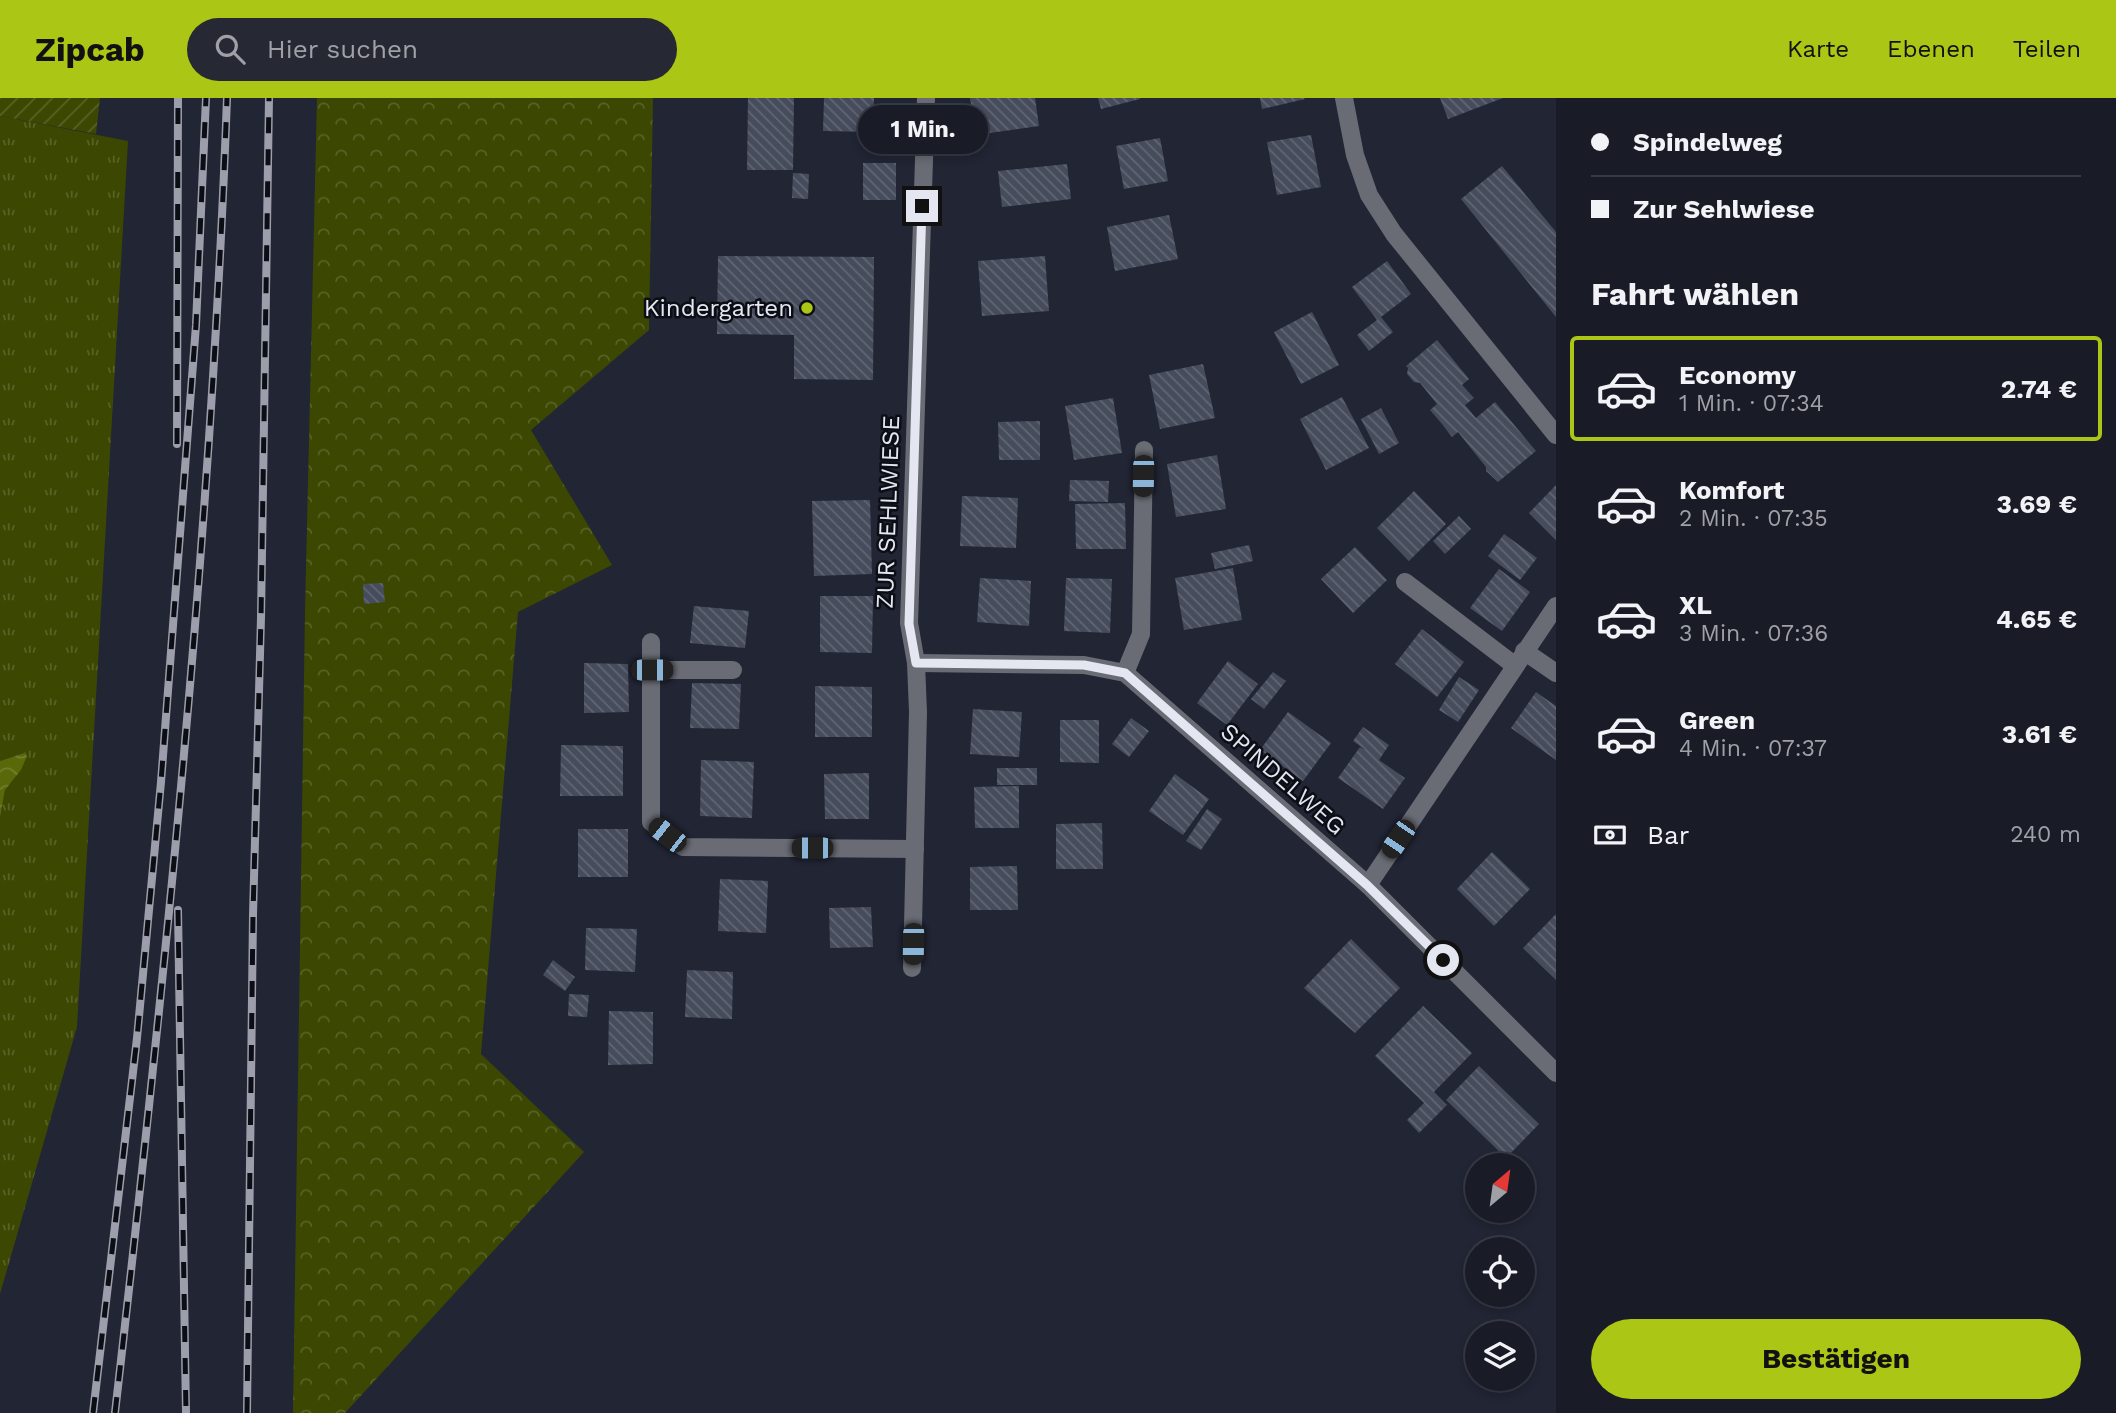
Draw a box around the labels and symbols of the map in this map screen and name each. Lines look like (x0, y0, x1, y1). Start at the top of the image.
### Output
callout: 1 Min. (857, 105, 987, 154)
route end (906, 190, 938, 222)
place label: Kindergarten (644, 294, 793, 322)
marker: Kindergarten (799, 300, 815, 316)
street label: ZUR SEHLWIESE (871, 415, 905, 609)
car (1133, 455, 1154, 497)
car (632, 660, 674, 681)
street label: SPINDELWEG (1215, 717, 1351, 841)
car (644, 814, 691, 856)
car (1378, 816, 1419, 862)
car (792, 838, 834, 859)
car (903, 923, 924, 965)
route start (1427, 944, 1459, 976)
north arrow (1465, 1153, 1535, 1223)

